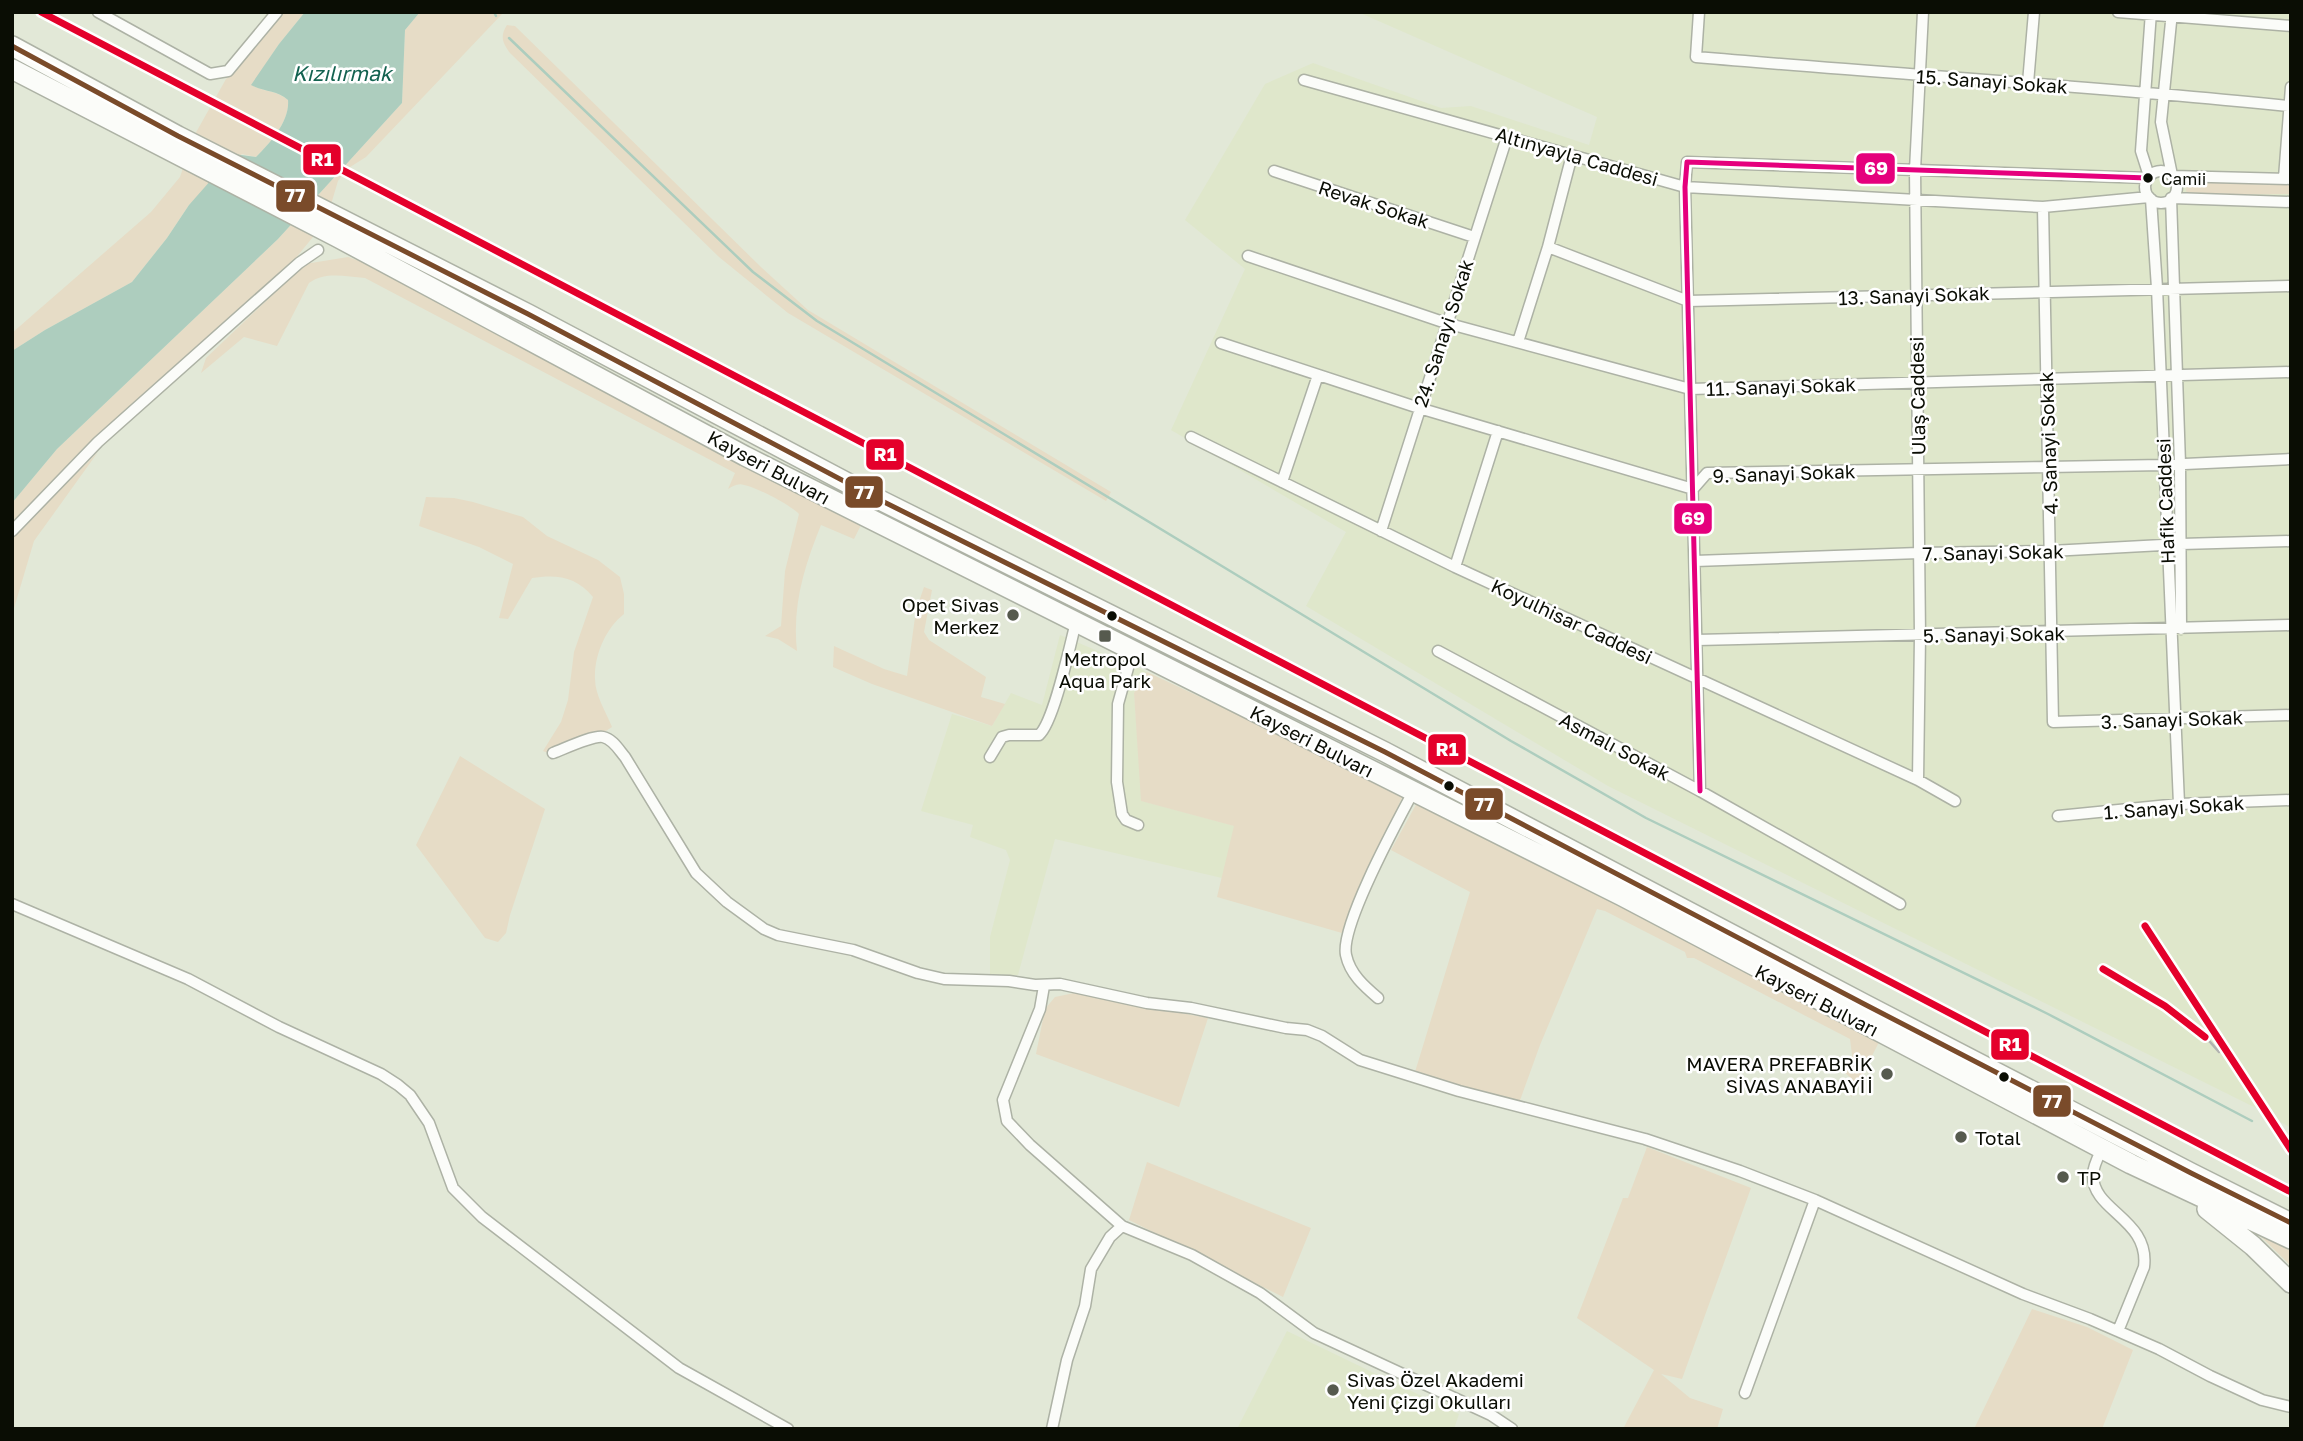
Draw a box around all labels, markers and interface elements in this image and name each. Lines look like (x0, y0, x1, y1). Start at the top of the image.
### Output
water label: Kızılırmak (292, 60, 394, 86)
street label: 15. Sanayi Sokak (1916, 64, 2069, 98)
street label: Altınyayla Caddesi (1493, 122, 1661, 190)
line badge: R1 (302, 143, 342, 176)
text: R1 (311, 147, 334, 170)
line badge: 69 (1855, 152, 1896, 185)
text: 69 (1864, 156, 1888, 179)
place label: Camii (2161, 168, 2206, 189)
marker: Camii (2141, 171, 2155, 185)
street label: Revak Sokak (1316, 175, 1433, 233)
line badge: 77 (275, 179, 316, 213)
text: 77 (285, 183, 305, 206)
street label: 24. Sanayi Sokak (1408, 256, 1478, 410)
street label: 13. Sanayi Sokak (1838, 281, 1991, 309)
street label: Ulaş Caddesi (1904, 336, 1930, 456)
street label: 4. Sanayi Sokak (2034, 371, 2062, 515)
street label: 11. Sanayi Sokak (1706, 372, 1857, 400)
street label: Kayseri Bulvarı (704, 425, 834, 509)
line badge: R1 (865, 438, 905, 471)
street label: Hafik Caddesi (2151, 438, 2179, 564)
text: R1 (874, 442, 897, 465)
street label: 9. Sanayi Sokak (1712, 459, 1856, 487)
line badge: 77 (844, 475, 884, 509)
text: 77 (854, 480, 874, 503)
line badge: 69 (1673, 502, 1713, 535)
text: 69 (1681, 506, 1705, 529)
street label: 7. Sanayi Sokak (1922, 539, 2064, 565)
street label: Koyulhisar Caddesi (1488, 574, 1656, 668)
place label: Opet Sivas Merkez (902, 593, 999, 638)
marker: Opet Sivas Merkez (1005, 607, 1021, 623)
unlabelled marker (1105, 609, 1119, 623)
street label: 5. Sanayi Sokak (1923, 621, 2066, 647)
marker: Metropol Aqua Park (1097, 628, 1113, 644)
place label: Metropol Aqua Park (1059, 647, 1151, 692)
street label: Kayseri Bulvarı (1246, 700, 1378, 782)
street label: 3. Sanayi Sokak (2100, 705, 2244, 733)
street label: Asmalı Sokak (1556, 707, 1674, 785)
line badge: R1 (1427, 733, 1467, 766)
text: R1 (1436, 737, 1459, 760)
unlabelled marker (1442, 779, 1456, 793)
line badge: 77 (1464, 787, 1504, 821)
street label: 1. Sanayi Sokak (2103, 791, 2245, 823)
text: 77 (1474, 792, 1494, 815)
street label: Kayseri Bulvarı (1751, 959, 1883, 1041)
line badge: R1 (1990, 1028, 2030, 1061)
text: R1 (1999, 1032, 2022, 1055)
place label: MAVERA PREFABRİK SİVAS ANABAYİİ (1686, 1052, 1873, 1097)
marker: MAVERA PREFABRİK SİVAS ANABAYİİ (1879, 1066, 1895, 1082)
unlabelled marker (1997, 1070, 2011, 1084)
line badge: 77 (2032, 1084, 2072, 1118)
text: 77 (2042, 1089, 2062, 1112)
place label: Total (1975, 1126, 2021, 1149)
marker: Total (1953, 1129, 1969, 1145)
place label: TP (2077, 1166, 2101, 1189)
marker: TP (2055, 1169, 2071, 1185)
place label: Sivas Özel Akademi Yeni Çizgi Okulları (1347, 1368, 1524, 1413)
marker: Sivas Özel Akademi Yeni Çizgi Okulları (1325, 1382, 1341, 1398)

